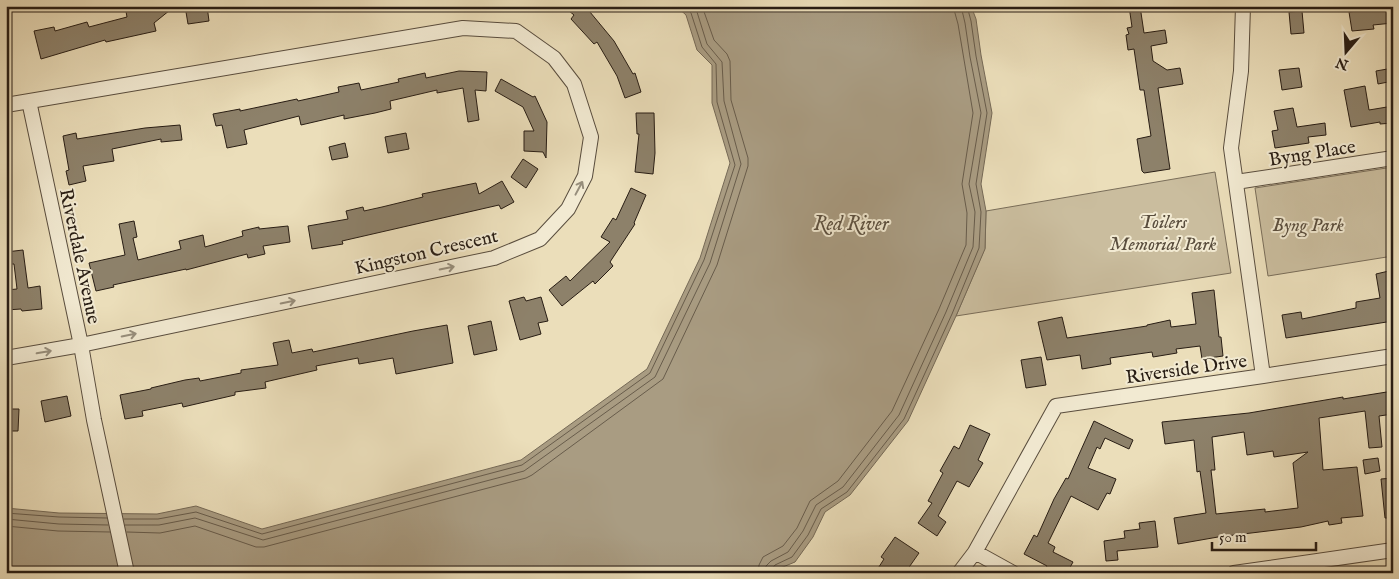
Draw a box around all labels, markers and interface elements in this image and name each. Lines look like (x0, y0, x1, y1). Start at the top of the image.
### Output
north arrow (1322, 28, 1372, 78)
text: N (1333, 53, 1352, 74)
street label: Byng Place (1267, 135, 1358, 173)
one-way arrow (574, 181, 584, 196)
street label: Riverdale Avenue (53, 187, 105, 327)
park label: Toilers Memorial Park (1110, 211, 1217, 257)
water label: Red River (814, 212, 890, 237)
park label: Byng Park (1272, 214, 1344, 238)
street label: Kingston Crescent (353, 225, 501, 281)
one-way arrow (438, 263, 454, 272)
one-way arrow (279, 296, 295, 306)
one-way arrow (120, 330, 136, 340)
one-way arrow (35, 346, 51, 356)
street label: Riverside Drive (1124, 350, 1249, 390)
scale bar (1212, 519, 1315, 551)
text: 50 m (1219, 528, 1247, 547)

